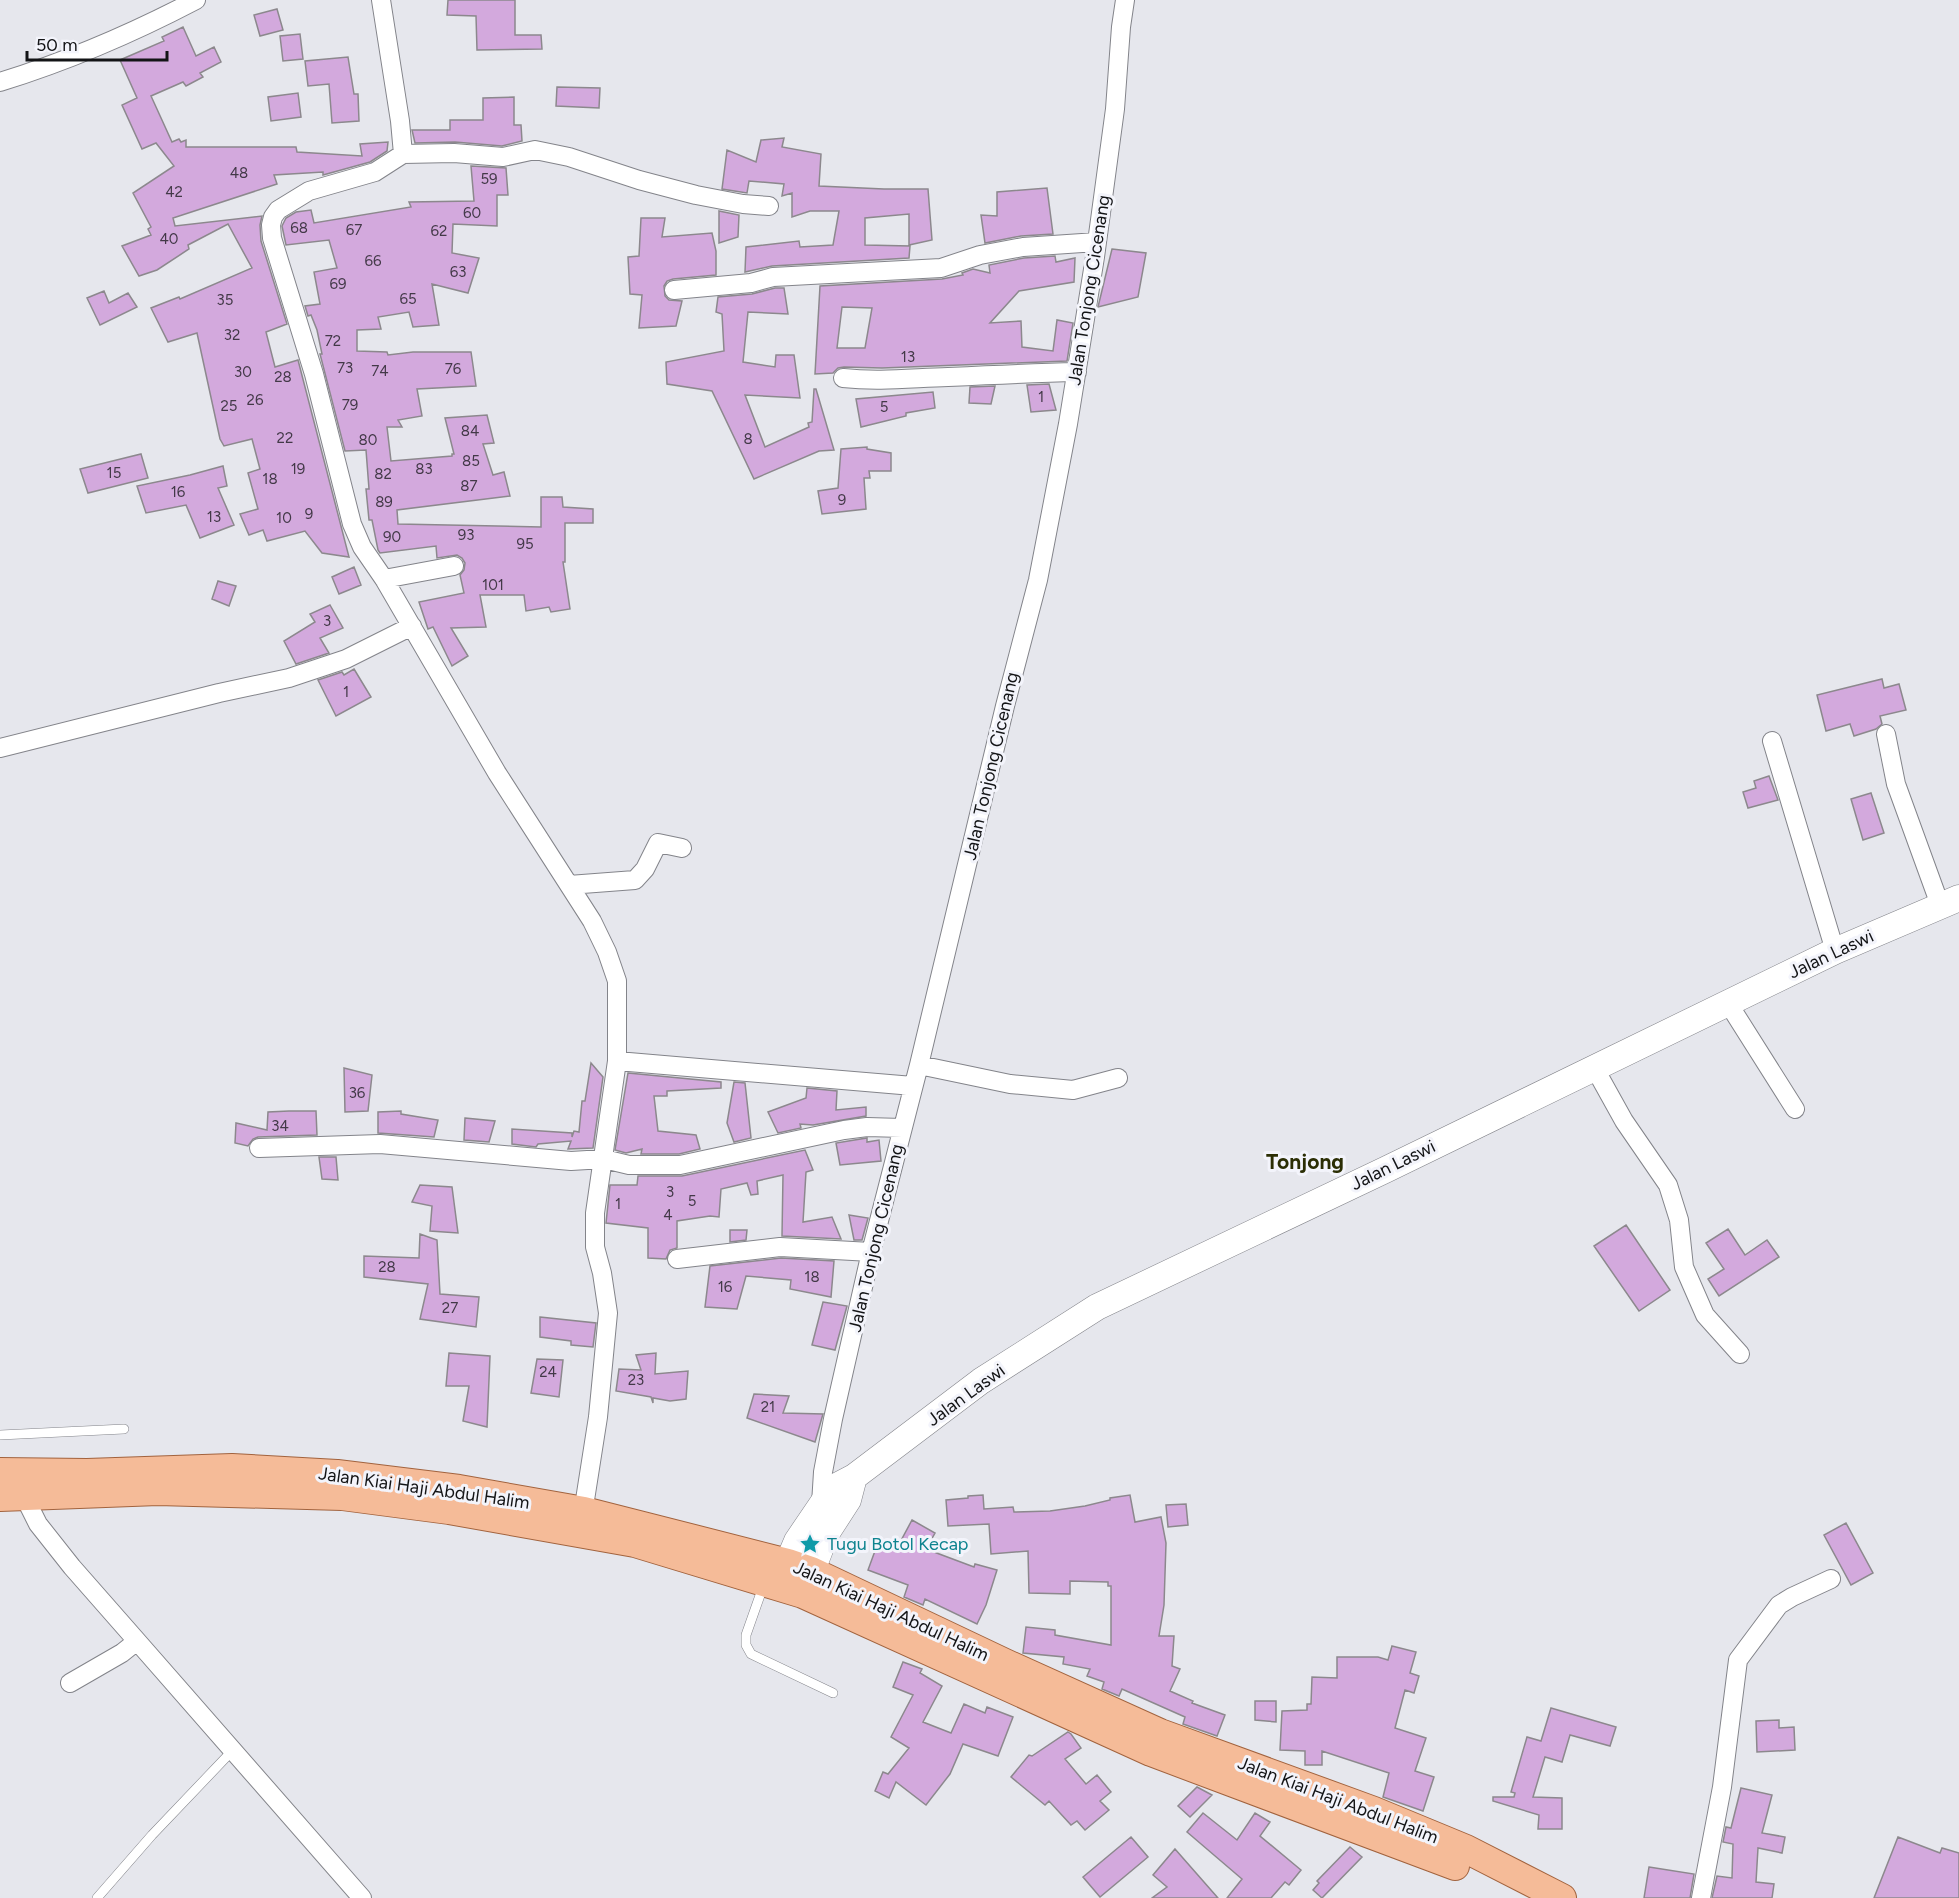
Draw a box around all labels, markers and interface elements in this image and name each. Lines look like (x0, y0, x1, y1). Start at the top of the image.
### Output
scale bar (27, 24, 166, 62)
text: 50 m (36, 34, 78, 56)
house number: 48 (230, 164, 248, 182)
house number: 59 (480, 170, 498, 188)
house number: 42 (165, 183, 183, 201)
street label: Jalan Tonjong Cicenang (1063, 193, 1115, 387)
house number: 60 (463, 204, 481, 222)
house number: 68 (290, 219, 308, 237)
house number: 67 (346, 221, 362, 239)
house number: 62 (431, 222, 447, 240)
house number: 40 (160, 230, 178, 248)
house number: 66 (365, 252, 382, 270)
house number: 63 (450, 263, 466, 281)
house number: 69 (330, 275, 346, 293)
house number: 65 (399, 290, 417, 308)
house number: 35 (217, 291, 233, 309)
house number: 32 (224, 326, 240, 344)
house number: 72 (325, 332, 341, 350)
house number: 13 (901, 348, 915, 366)
house number: 73 (337, 359, 353, 377)
house number: 76 (445, 360, 462, 378)
house number: 74 (371, 362, 389, 380)
house number: 30 (234, 363, 252, 381)
house number: 28 (274, 368, 292, 386)
house number: 1 (1038, 388, 1044, 406)
house number: 26 (247, 391, 264, 409)
house number: 79 (342, 396, 358, 414)
house number: 25 (220, 397, 238, 415)
house number: 5 (880, 398, 888, 416)
house number: 84 (461, 422, 479, 440)
house number: 22 (277, 429, 293, 447)
house number: 8 (743, 430, 753, 448)
house number: 80 (359, 431, 377, 449)
house number: 85 (462, 452, 480, 470)
house number: 19 (291, 460, 305, 478)
house number: 83 (415, 460, 433, 478)
house number: 15 (107, 464, 121, 482)
house number: 82 (374, 465, 392, 483)
house number: 18 (262, 470, 278, 488)
house number: 87 (460, 477, 478, 495)
house number: 16 (171, 483, 186, 501)
house number: 9 (838, 491, 846, 509)
house number: 89 (375, 493, 393, 511)
house number: 9 (305, 505, 313, 523)
house number: 13 (207, 508, 221, 526)
house number: 10 (276, 509, 292, 527)
house number: 93 (458, 526, 474, 544)
house number: 90 (383, 528, 401, 546)
house number: 95 (516, 535, 534, 553)
house number: 101 (482, 576, 504, 594)
house number: 3 (323, 612, 331, 630)
street label: Jalan Tonjong Cicenang (959, 670, 1023, 862)
house number: 1 (343, 683, 349, 701)
street label: Jalan Laswi (1785, 925, 1877, 983)
house number: 36 (349, 1084, 366, 1102)
house number: 34 (271, 1117, 289, 1135)
street label: Jalan Laswi (1347, 1135, 1439, 1195)
street label: Jalan Tonjong Cicenang (844, 1142, 908, 1334)
district label: Tonjong (1266, 1149, 1344, 1174)
house number: 3 (666, 1183, 674, 1201)
house number: 5 (688, 1192, 696, 1210)
house number: 1 (615, 1195, 621, 1213)
house number: 4 (663, 1206, 673, 1224)
house number: 28 (378, 1258, 396, 1276)
house number: 18 (804, 1268, 820, 1286)
house number: 16 (718, 1278, 733, 1296)
house number: 27 (442, 1299, 458, 1317)
street label: Jalan Laswi (923, 1359, 1009, 1431)
house number: 24 (539, 1363, 557, 1381)
house number: 23 (628, 1371, 644, 1389)
house number: 21 (761, 1398, 775, 1416)
street label: Jalan Kiai Haji Abdul Halim (317, 1462, 531, 1514)
place icon: Tugu Botol Kecap (798, 1532, 822, 1556)
place label: Tugu Botol Kecap (827, 1533, 968, 1555)
street label: Jalan Kiai Haji Abdul Halim (790, 1556, 992, 1666)
street label: Jalan Kiai Haji Abdul Halim (1235, 1752, 1441, 1848)

